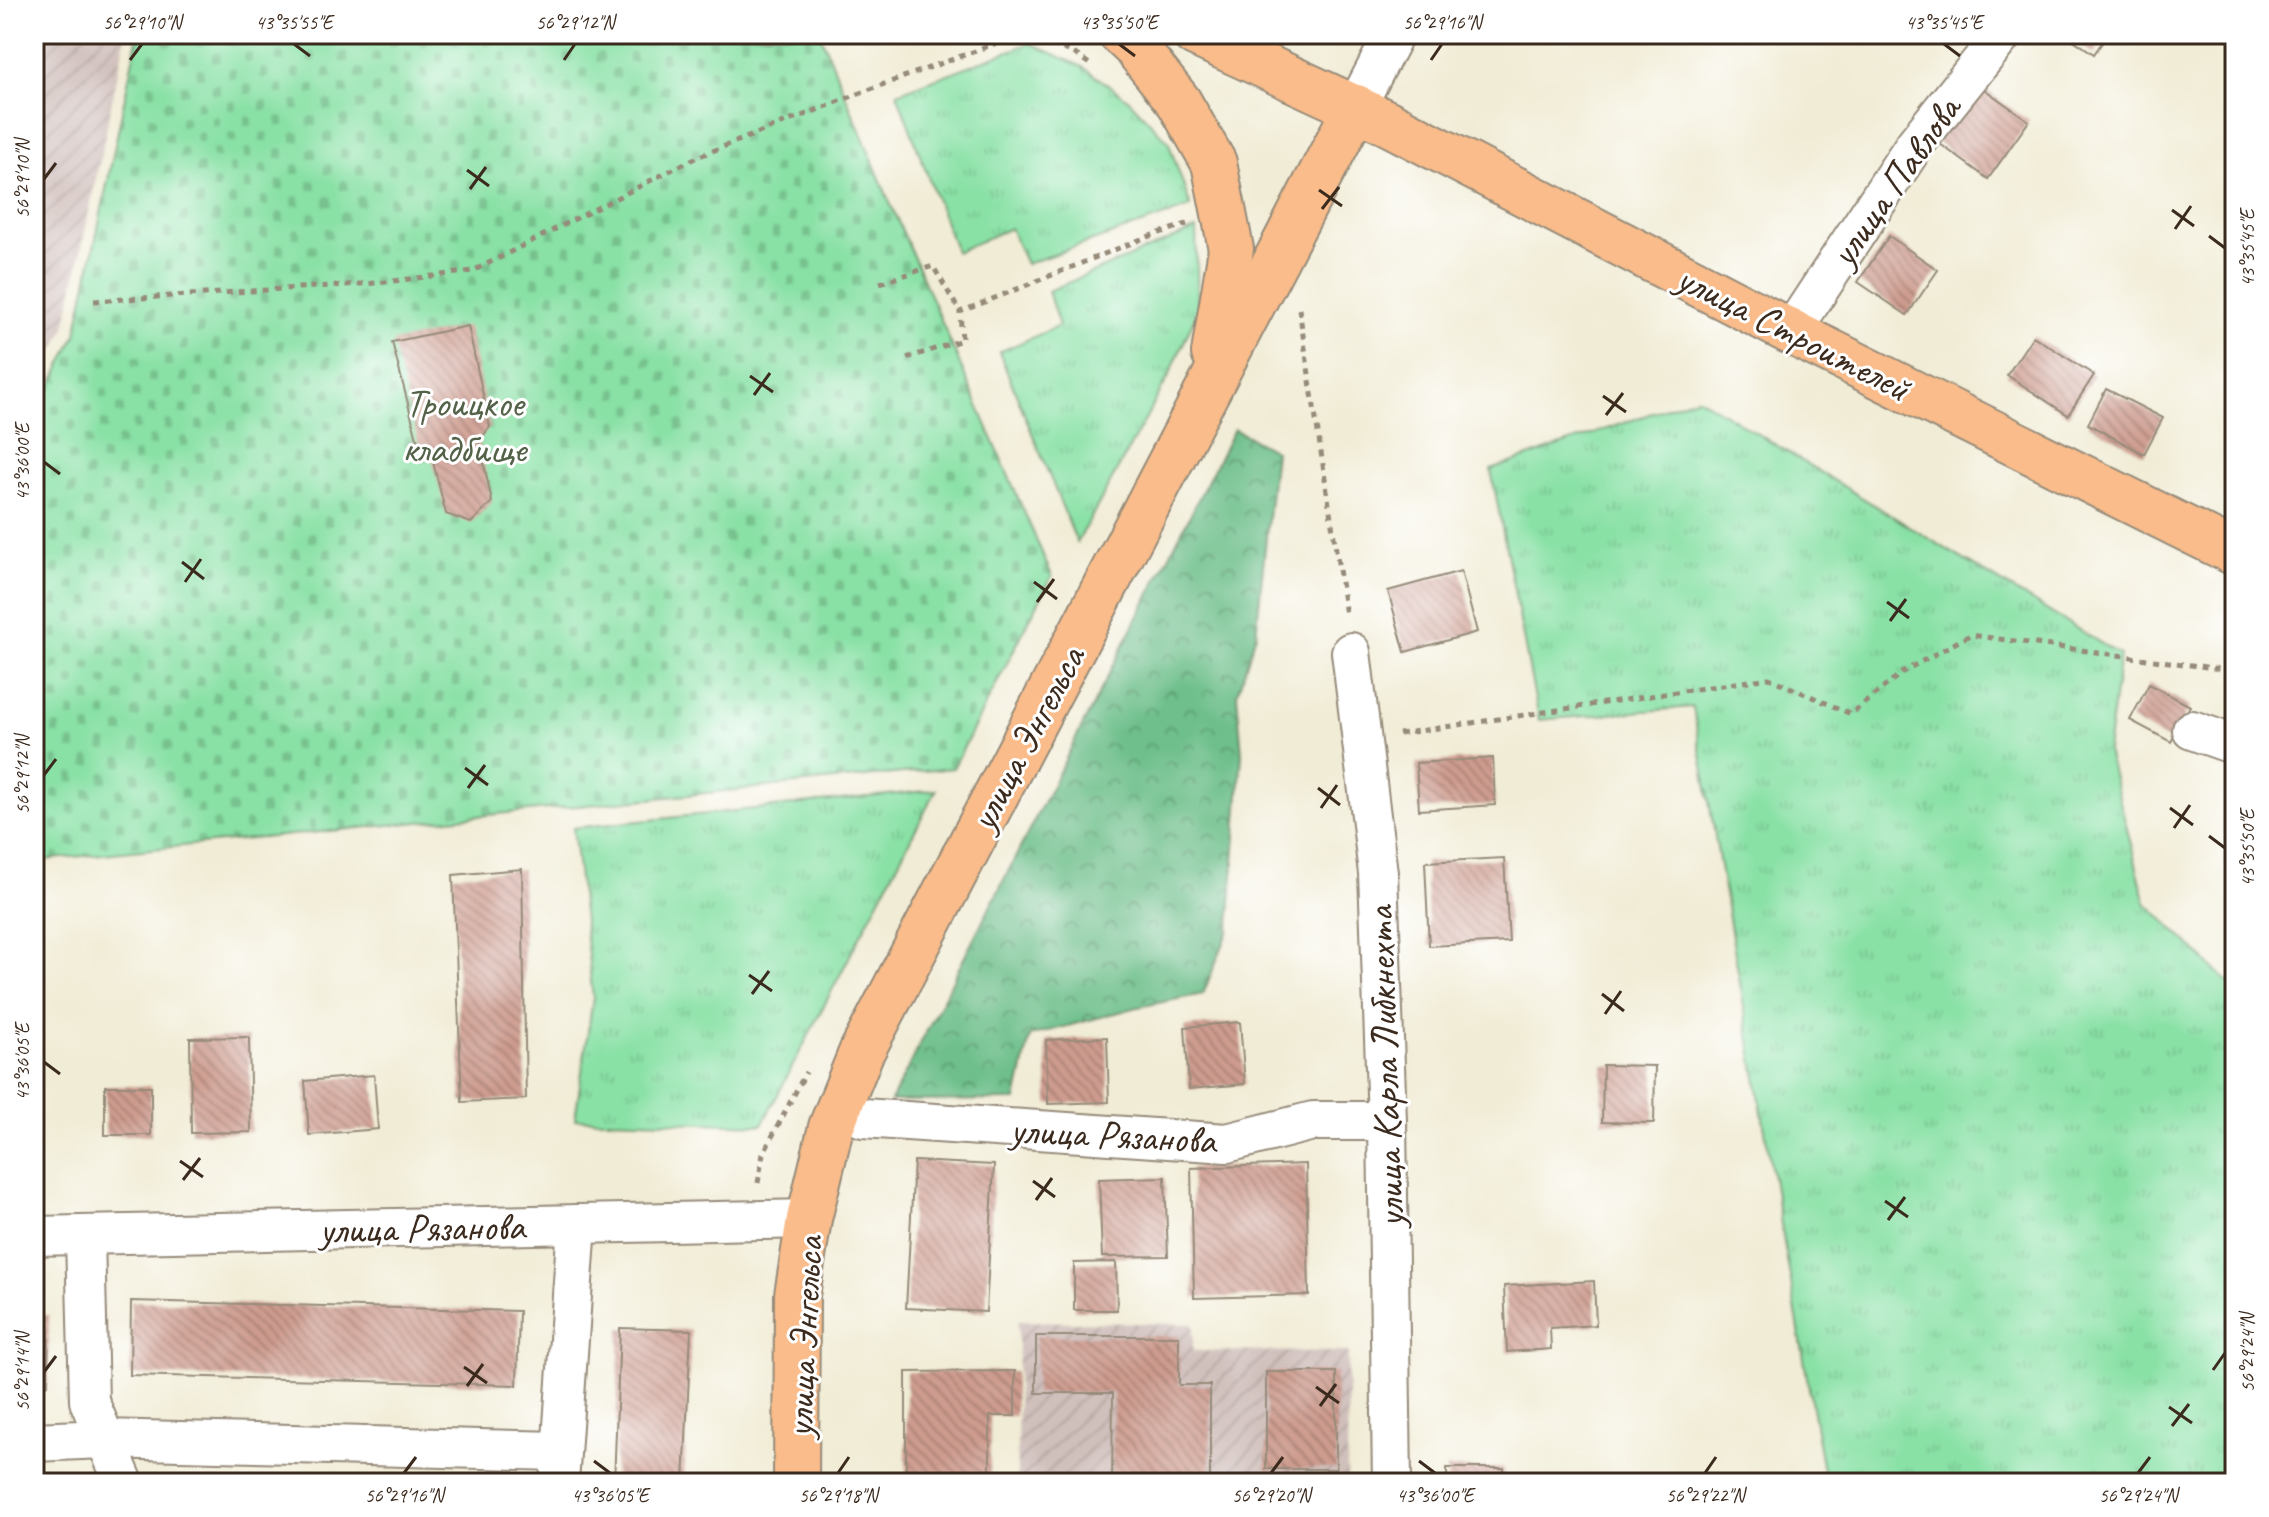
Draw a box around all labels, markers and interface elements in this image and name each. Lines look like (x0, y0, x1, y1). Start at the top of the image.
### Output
text: 56°29'10"N (103, 10, 184, 35)
text: 43°35'55"E (255, 10, 335, 35)
text: 56°29'12"N (536, 10, 617, 35)
text: 43°35'50"E (1080, 10, 1160, 35)
text: 56°29'16"N (1403, 10, 1484, 35)
text: 43°35'45"E (1905, 10, 1985, 35)
street label: улица Павлова (1817, 84, 1974, 278)
text: 56°29'10"N (10, 137, 35, 218)
text: 43°35'45"E (2235, 207, 2260, 287)
street label: улица Строителей (1667, 252, 1920, 414)
park label: Троицкое кладбище (402, 378, 529, 474)
text: 43°36'00"E (10, 421, 35, 501)
street label: улица Энгельса (957, 635, 1098, 841)
text: 56°29'12"N (10, 733, 35, 814)
text: 43°35'50"E (2235, 807, 2260, 887)
street label: улица Карла Либкнехта (1354, 903, 1416, 1230)
text: 43°36'05"E (10, 1021, 35, 1101)
street label: улица Рязанова (1007, 1105, 1219, 1165)
street label: улица Рязанова (317, 1201, 528, 1255)
street label: улица Энгельса (774, 1232, 834, 1441)
text: 56°29'24"N (2235, 1311, 2260, 1392)
text: 56°29'14"N (10, 1330, 35, 1411)
text: 56°29'16"N (365, 1483, 446, 1508)
text: 43°36'05"E (571, 1483, 651, 1508)
text: 56°29'18"N (799, 1483, 880, 1508)
text: 56°29'20"N (1232, 1483, 1313, 1508)
text: 43°36'00"E (1396, 1483, 1476, 1508)
text: 56°29'22"N (1666, 1483, 1747, 1508)
text: 56°29'24"N (2099, 1483, 2180, 1508)

